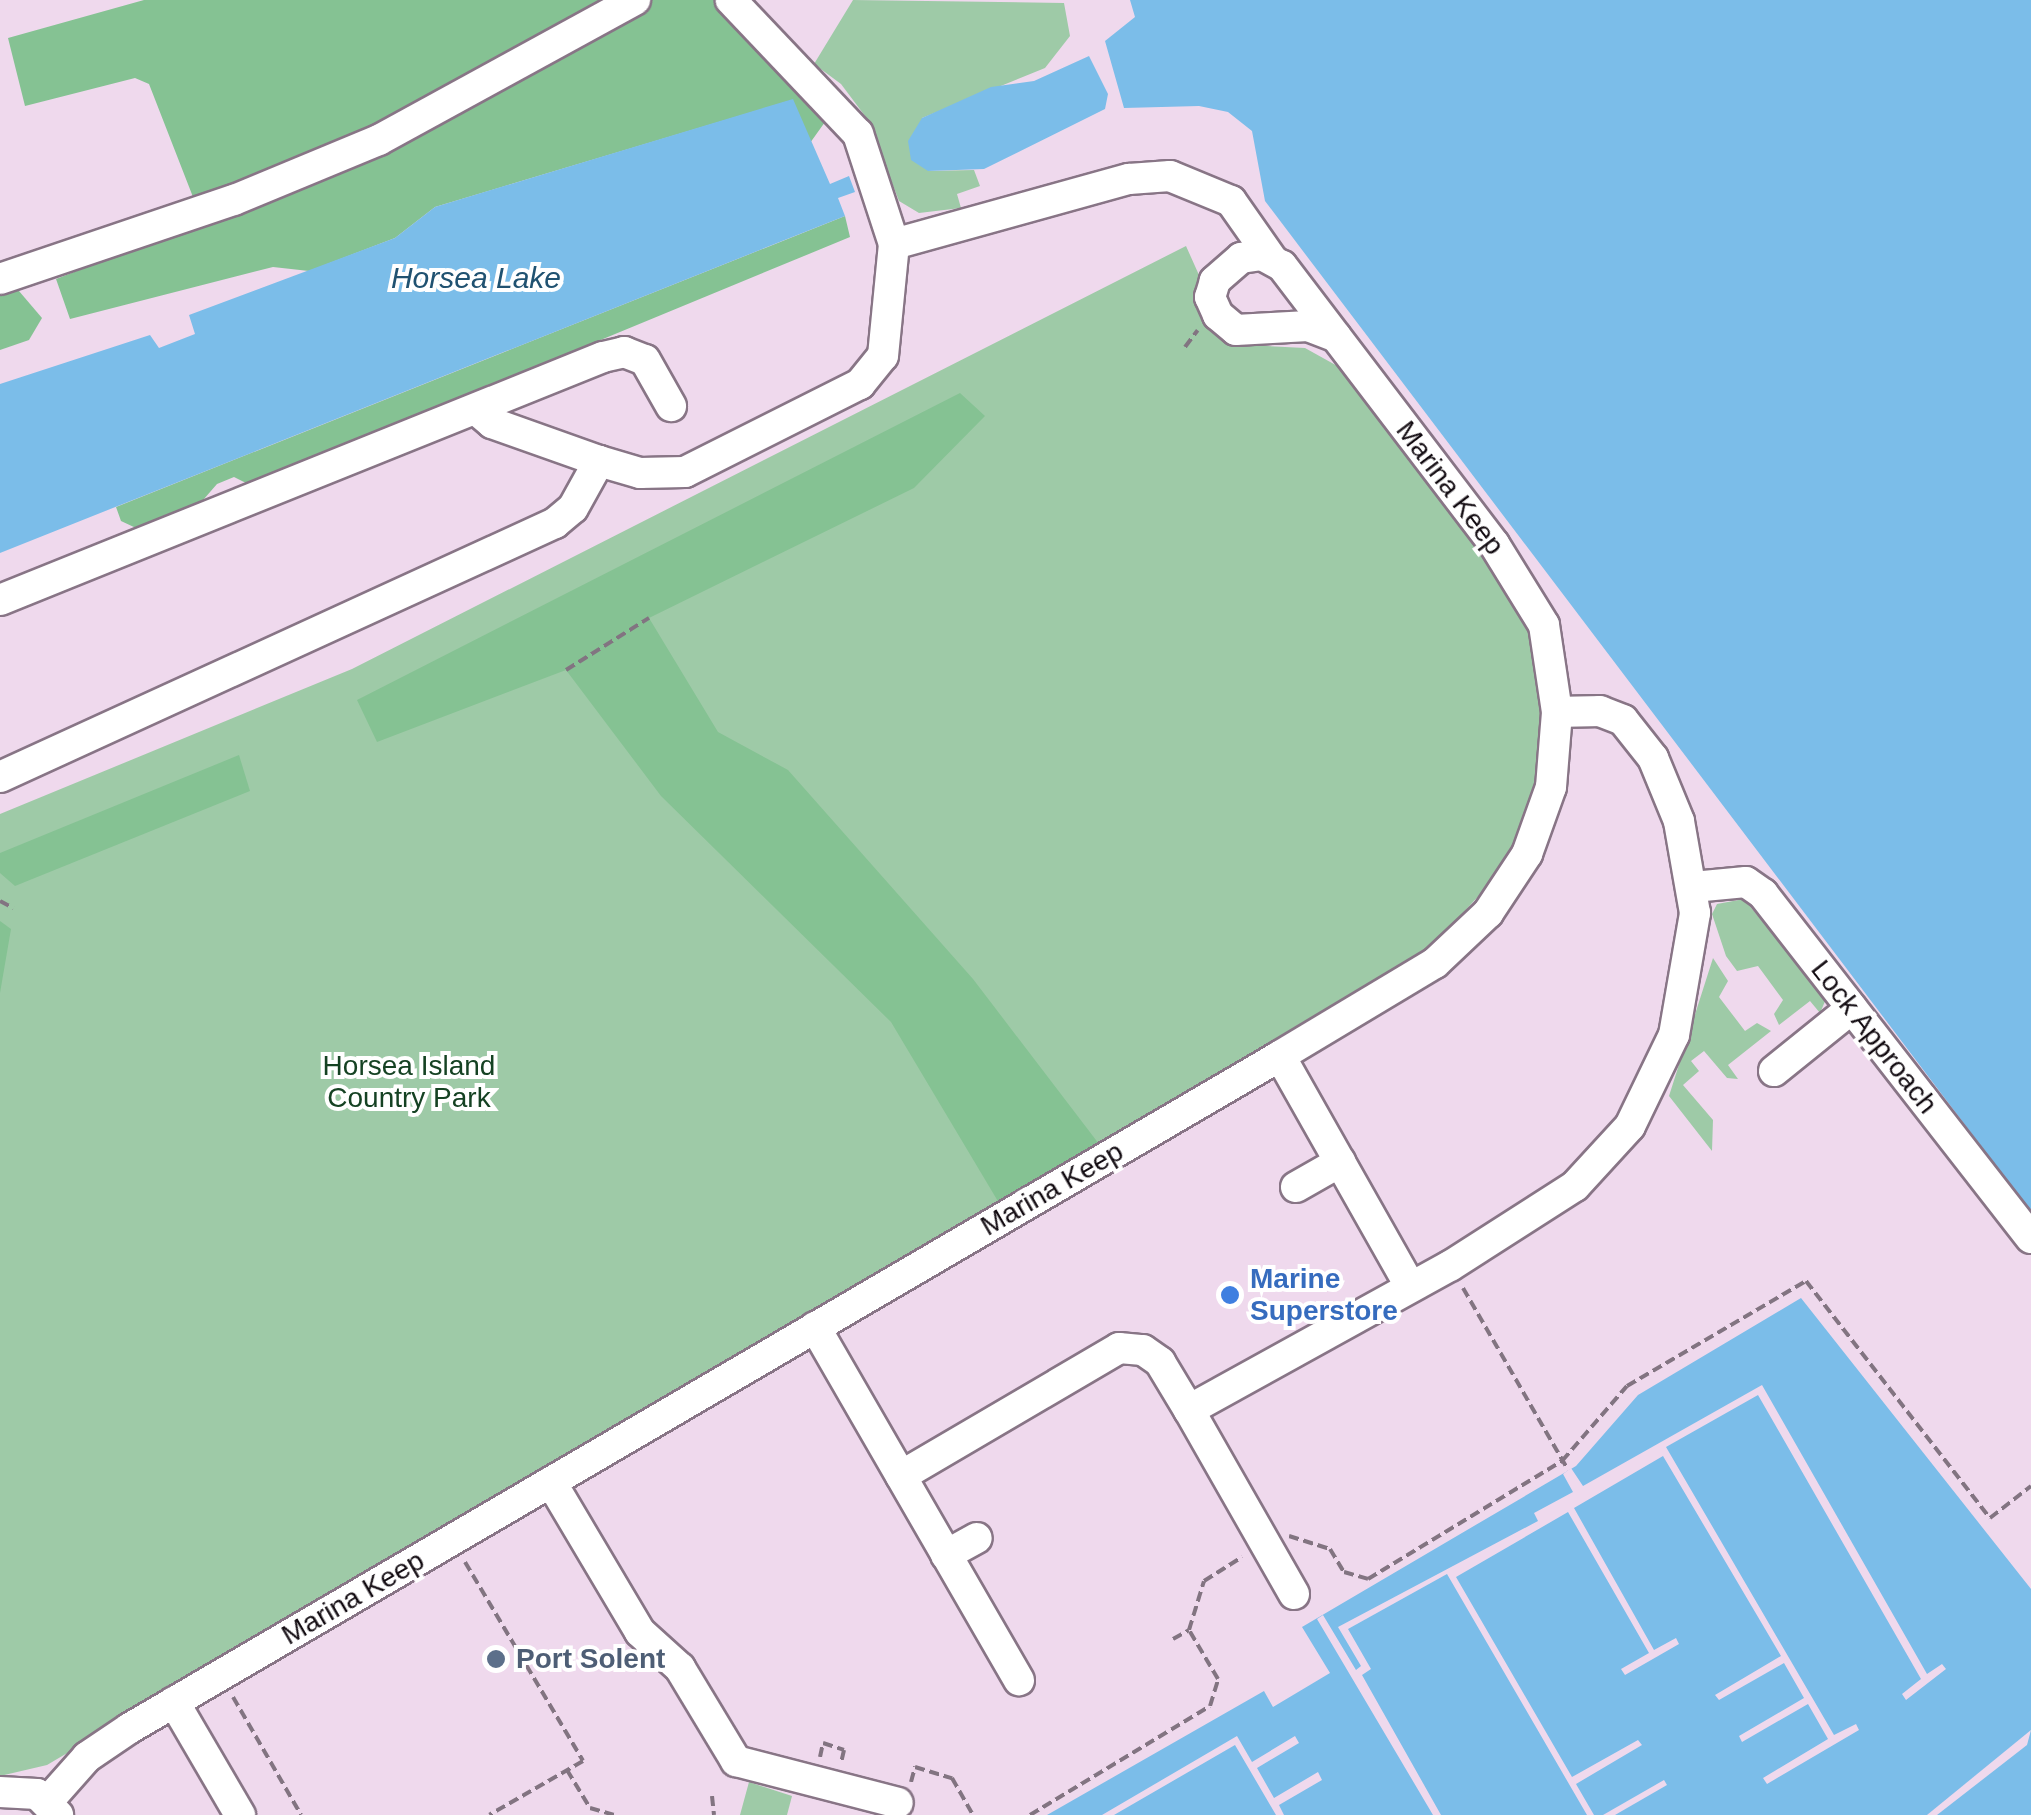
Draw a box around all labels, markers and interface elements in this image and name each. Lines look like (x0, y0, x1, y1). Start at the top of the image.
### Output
water label: Horsea Lake (391, 260, 561, 296)
street label: Marina Keep (1389, 414, 1511, 562)
street label: Lock Approach (1803, 953, 1945, 1121)
park label: Horsea Island Country Park (323, 1049, 495, 1115)
street label: Marina Keep (975, 1135, 1129, 1243)
place label: Marine Superstore (1250, 1262, 1398, 1328)
marker: Marine Superstore (1219, 1284, 1241, 1306)
street label: Marina Keep (276, 1544, 430, 1652)
place label: Port Solent (516, 1642, 665, 1676)
marker: Port Solent (485, 1648, 507, 1670)

